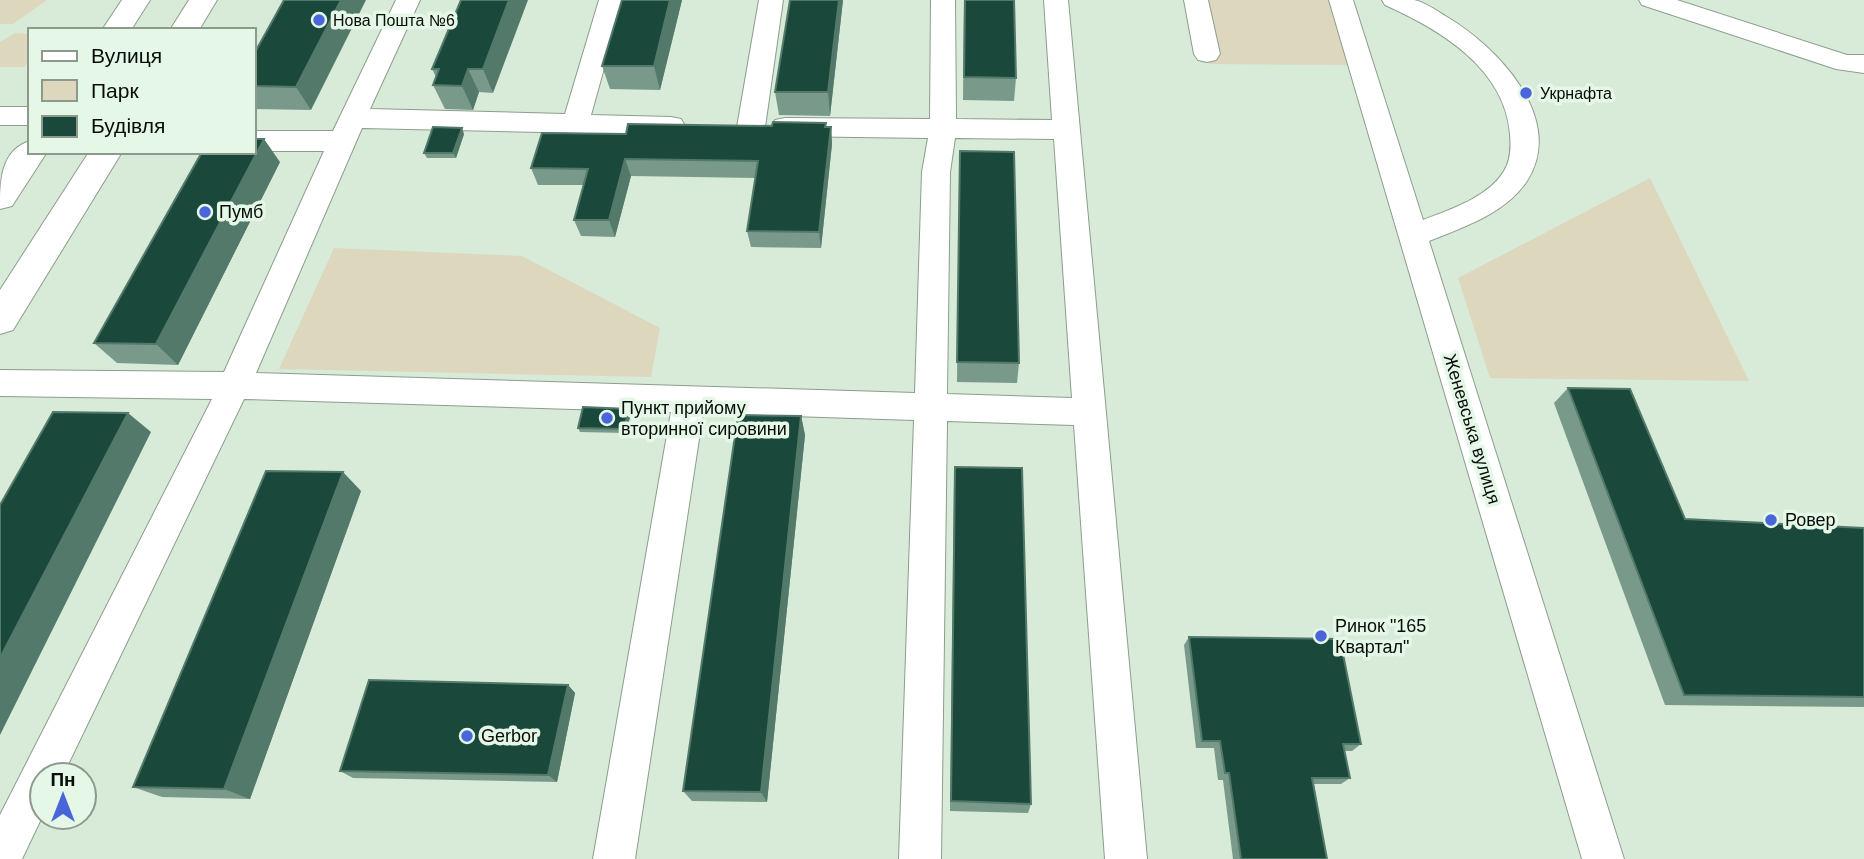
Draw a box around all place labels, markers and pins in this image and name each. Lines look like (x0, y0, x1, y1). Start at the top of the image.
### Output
marker: Нова Пошта №6 (311, 12, 327, 28)
place label: Нова Пошта №6 (333, 12, 455, 29)
marker: Укрнафта (1518, 85, 1534, 101)
place label: Укрнафта (1540, 85, 1612, 102)
place label: Пумб (219, 202, 263, 222)
marker: Пумб (197, 204, 213, 220)
place label: Пункт прийому вторинної сировини (621, 398, 787, 439)
marker: Пункт прийому вторинної сировини (599, 410, 615, 426)
place label: Ровер (1785, 510, 1836, 530)
marker: Ровер (1763, 512, 1779, 528)
place label: Ринок "165 Квартал" (1335, 616, 1426, 657)
marker: Ринок "165 Квартал" (1313, 628, 1329, 644)
place label: Gerbor (481, 726, 537, 746)
marker: Gerbor (459, 728, 475, 744)

